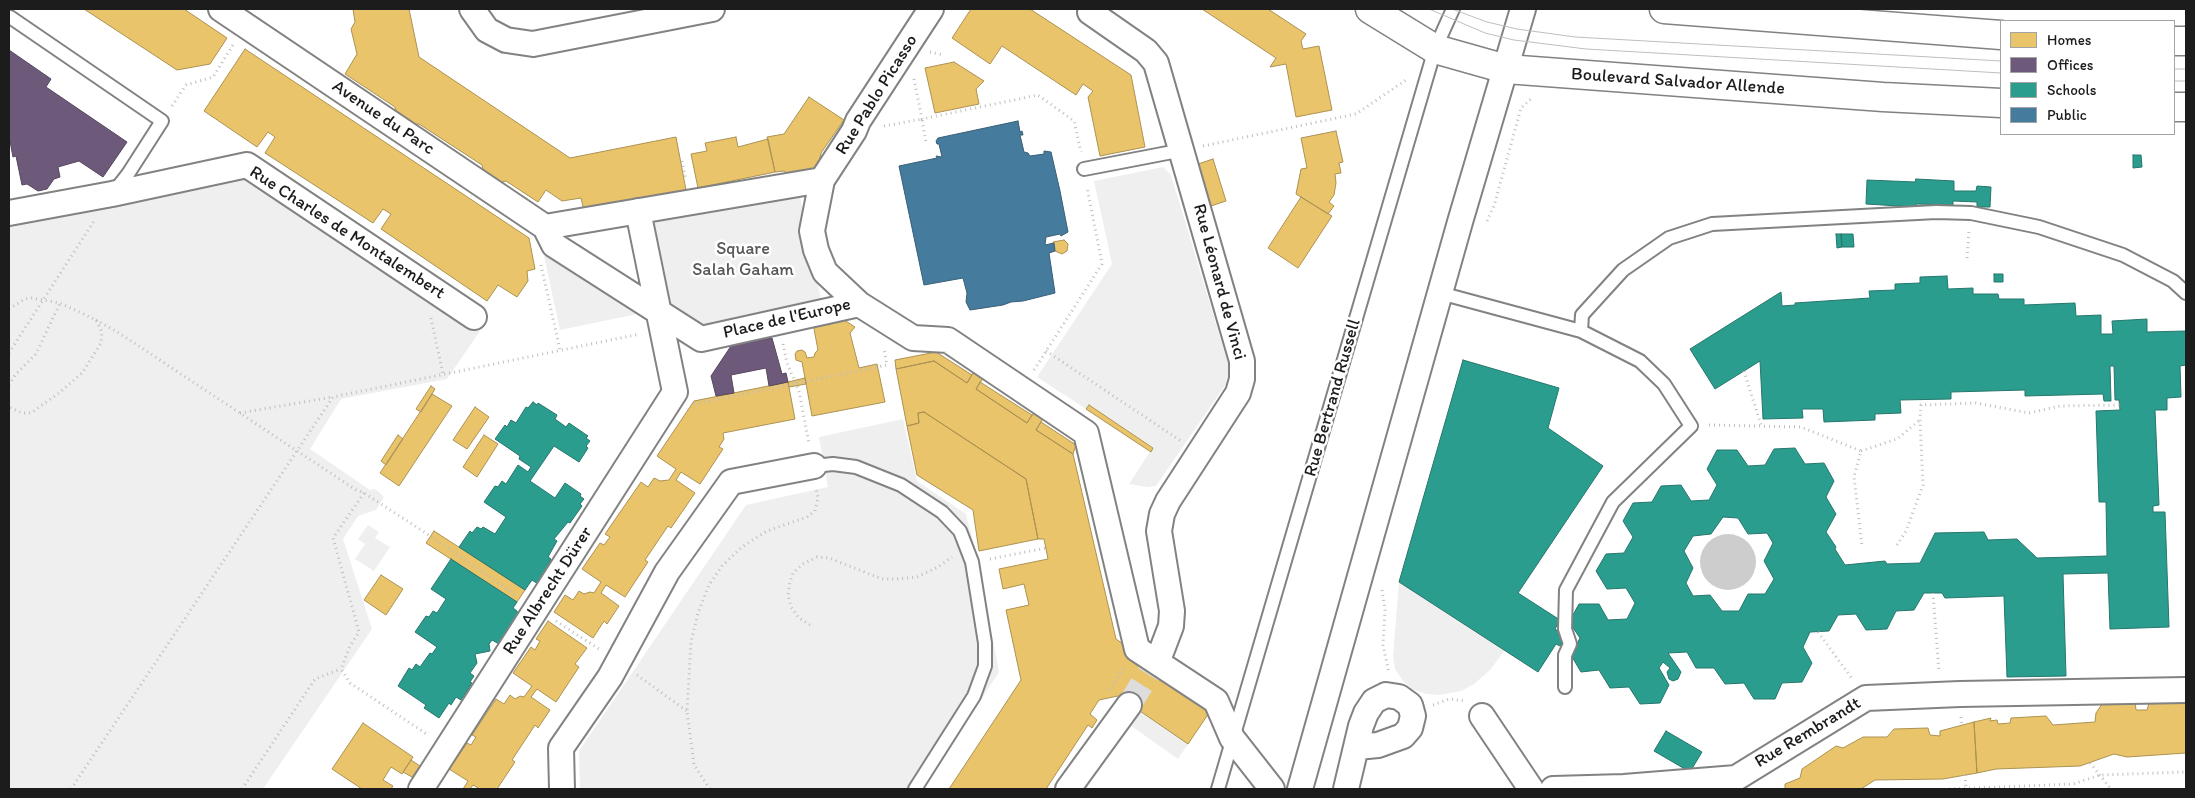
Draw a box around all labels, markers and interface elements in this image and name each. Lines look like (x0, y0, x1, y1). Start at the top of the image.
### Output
legend (2000, 20, 2175, 135)
street label: Rue Pablo Picasso (831, 31, 923, 159)
text: Homes (2047, 31, 2091, 49)
text: Offices (2047, 56, 2094, 74)
street label: Boulevard Salvador Allende (1570, 64, 1786, 100)
street label: Avenue du Parc (328, 76, 438, 160)
text: Schools (2047, 81, 2096, 99)
text: Public (2047, 106, 2087, 124)
street label: Rue Charles de Montalembert (245, 162, 449, 304)
street label: Rue Léonard de Vinci (1188, 202, 1250, 362)
park label: Square Salah Gaham (692, 238, 794, 280)
street label: Place de l'Europe (721, 294, 853, 344)
street label: Rue Bertrand Russell (1300, 317, 1366, 479)
street label: Rue Albrecht Dürer (499, 523, 597, 659)
street label: Rue Rembrandt (1751, 693, 1865, 773)

